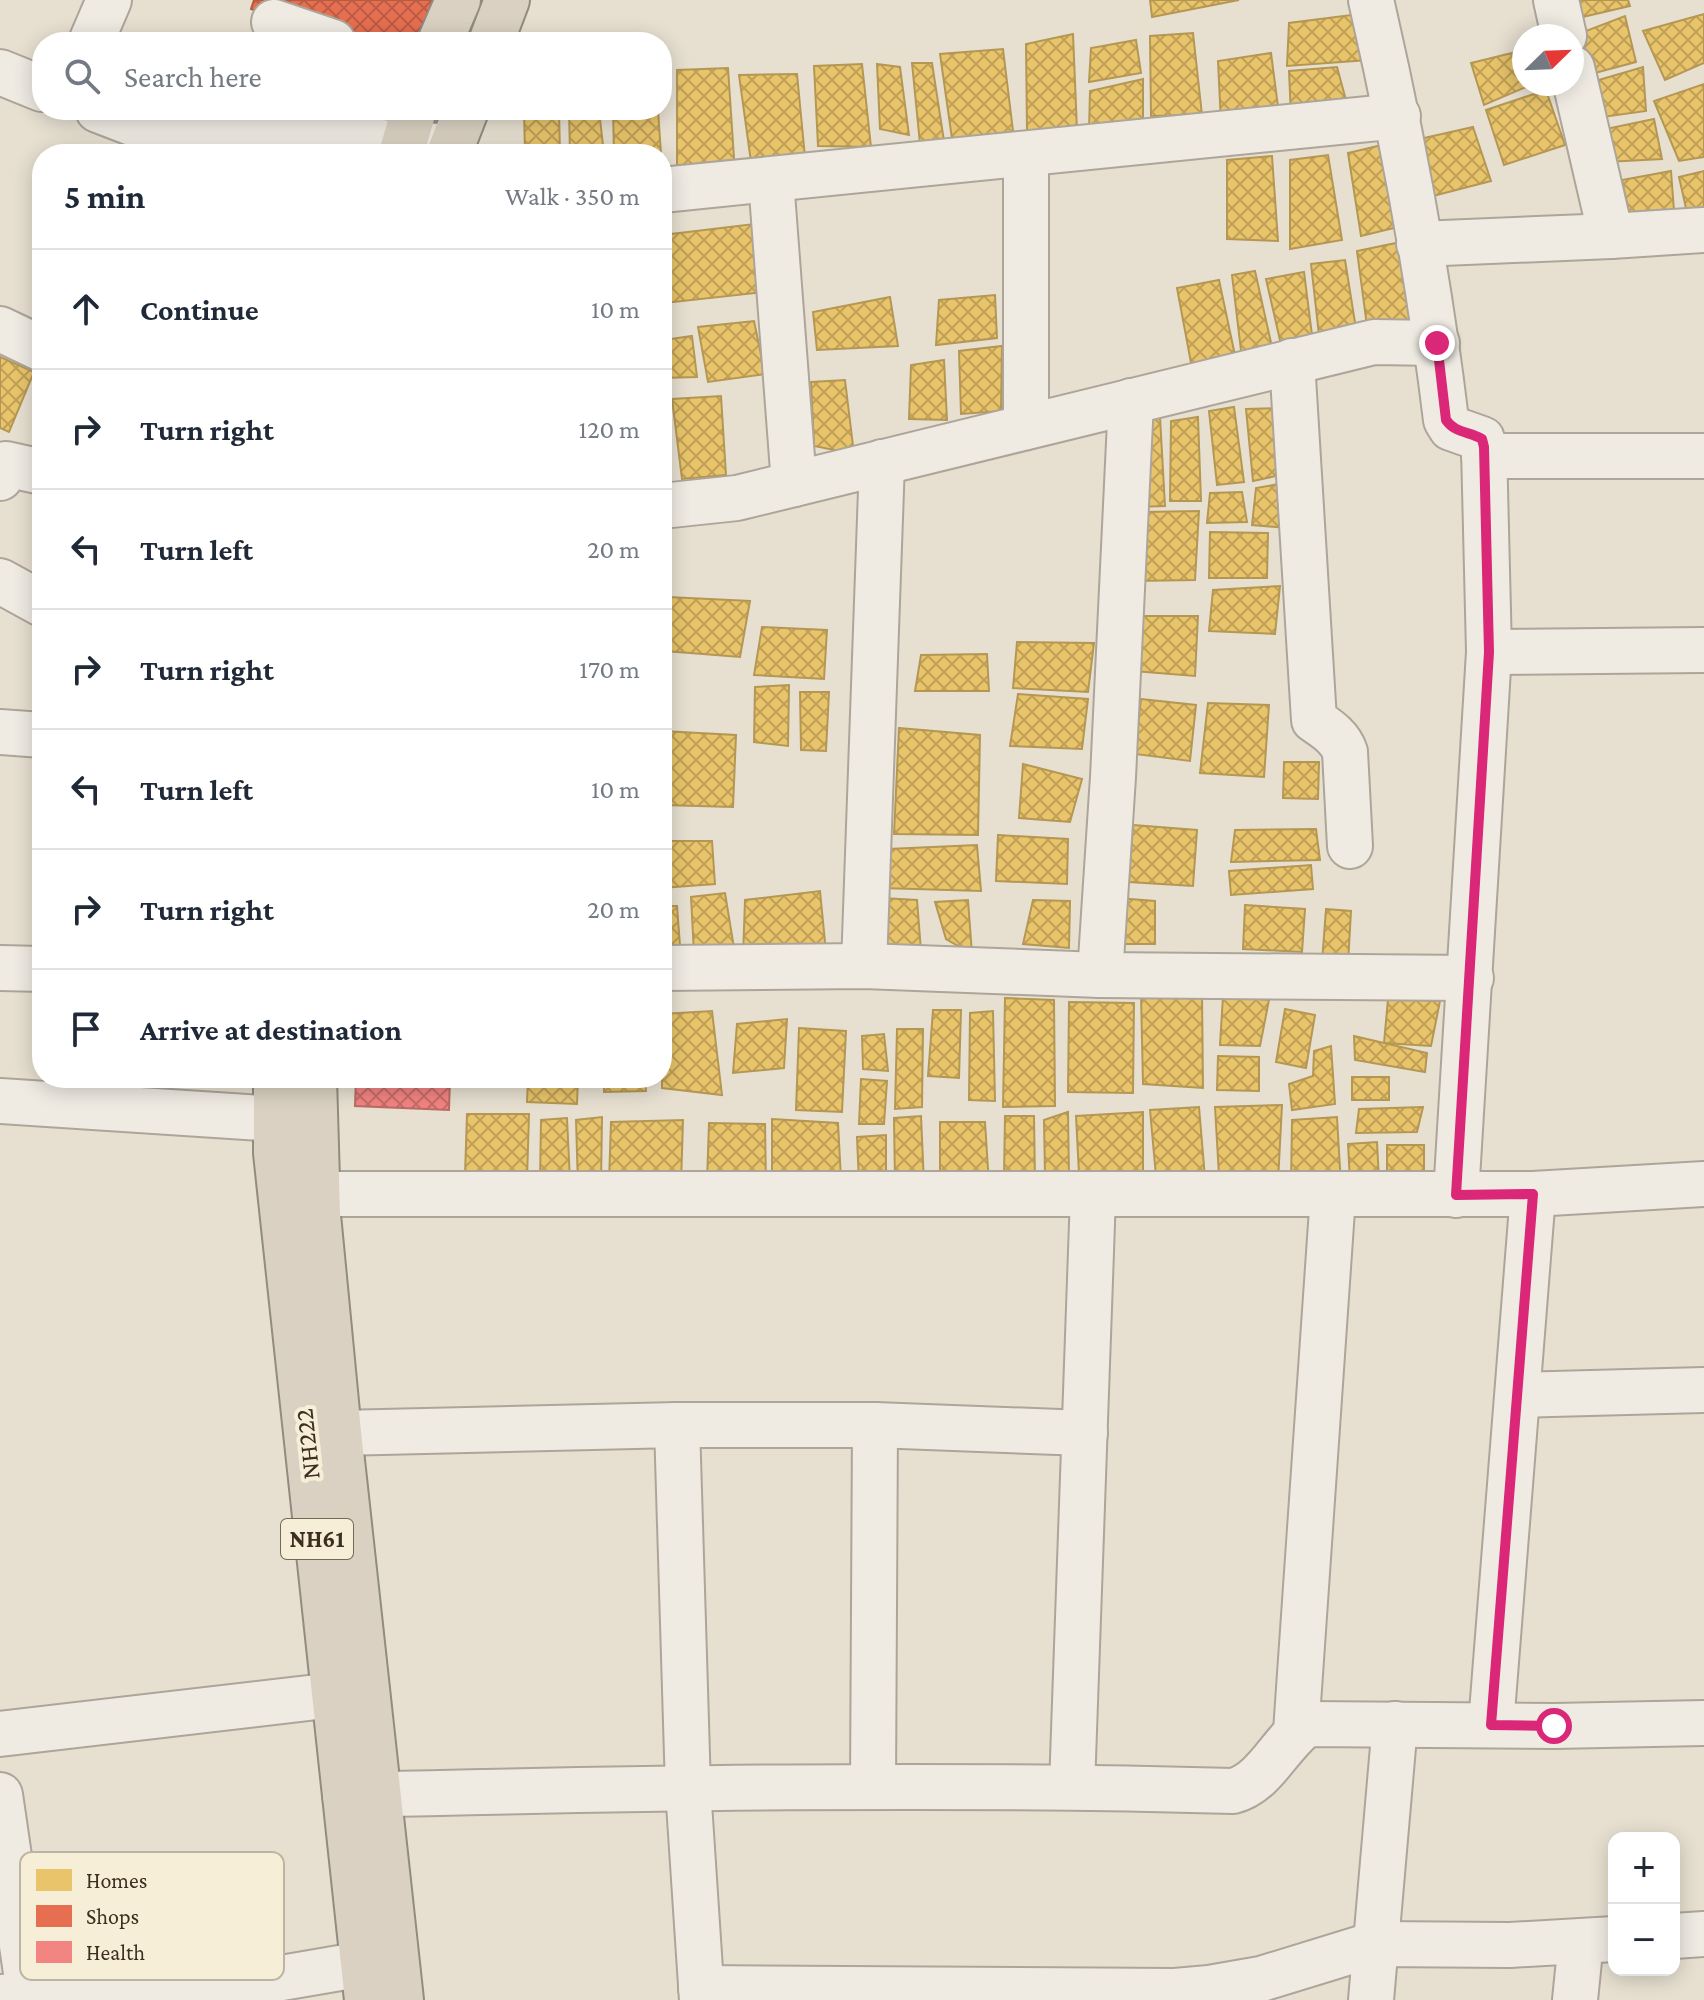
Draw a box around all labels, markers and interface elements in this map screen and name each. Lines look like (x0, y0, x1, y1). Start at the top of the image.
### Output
north arrow (1512, 24, 1584, 96)
search box (32, 32, 672, 120)
icon: search (60, 54, 104, 98)
text: Search here (124, 60, 262, 93)
text: 5 min (64, 178, 145, 215)
text: Walk · 350 m (505, 182, 640, 211)
icon: ahead (64, 287, 108, 331)
text: Continue (140, 293, 259, 326)
text: 10 m (591, 295, 640, 324)
route end (1419, 325, 1455, 361)
icon: right (64, 407, 108, 451)
text: Turn right (140, 413, 274, 446)
text: 120 m (579, 415, 640, 444)
icon: left (64, 527, 108, 571)
text: Turn left (140, 533, 253, 566)
text: 20 m (587, 535, 640, 564)
icon: right (64, 647, 108, 691)
text: Turn right (140, 653, 274, 686)
text: 170 m (579, 655, 640, 684)
icon: left (64, 767, 108, 811)
text: Turn left (140, 773, 253, 806)
text: 10 m (591, 775, 640, 804)
icon: right (64, 887, 108, 931)
text: Turn right (140, 893, 274, 926)
text: 20 m (587, 895, 640, 924)
icon: arrive (64, 1007, 108, 1051)
text: Arrive at destination (140, 1013, 402, 1046)
street label: NH222 (289, 1407, 326, 1481)
road number: NH61 (281, 1519, 353, 1559)
route start (1536, 1708, 1572, 1744)
map controls (1608, 1832, 1680, 1976)
button: + (1608, 1832, 1680, 1904)
legend (20, 1852, 284, 1980)
text: Homes (86, 1868, 147, 1893)
text: Shops (86, 1904, 139, 1929)
button: − (1608, 1904, 1680, 1976)
text: Health (86, 1940, 145, 1965)

